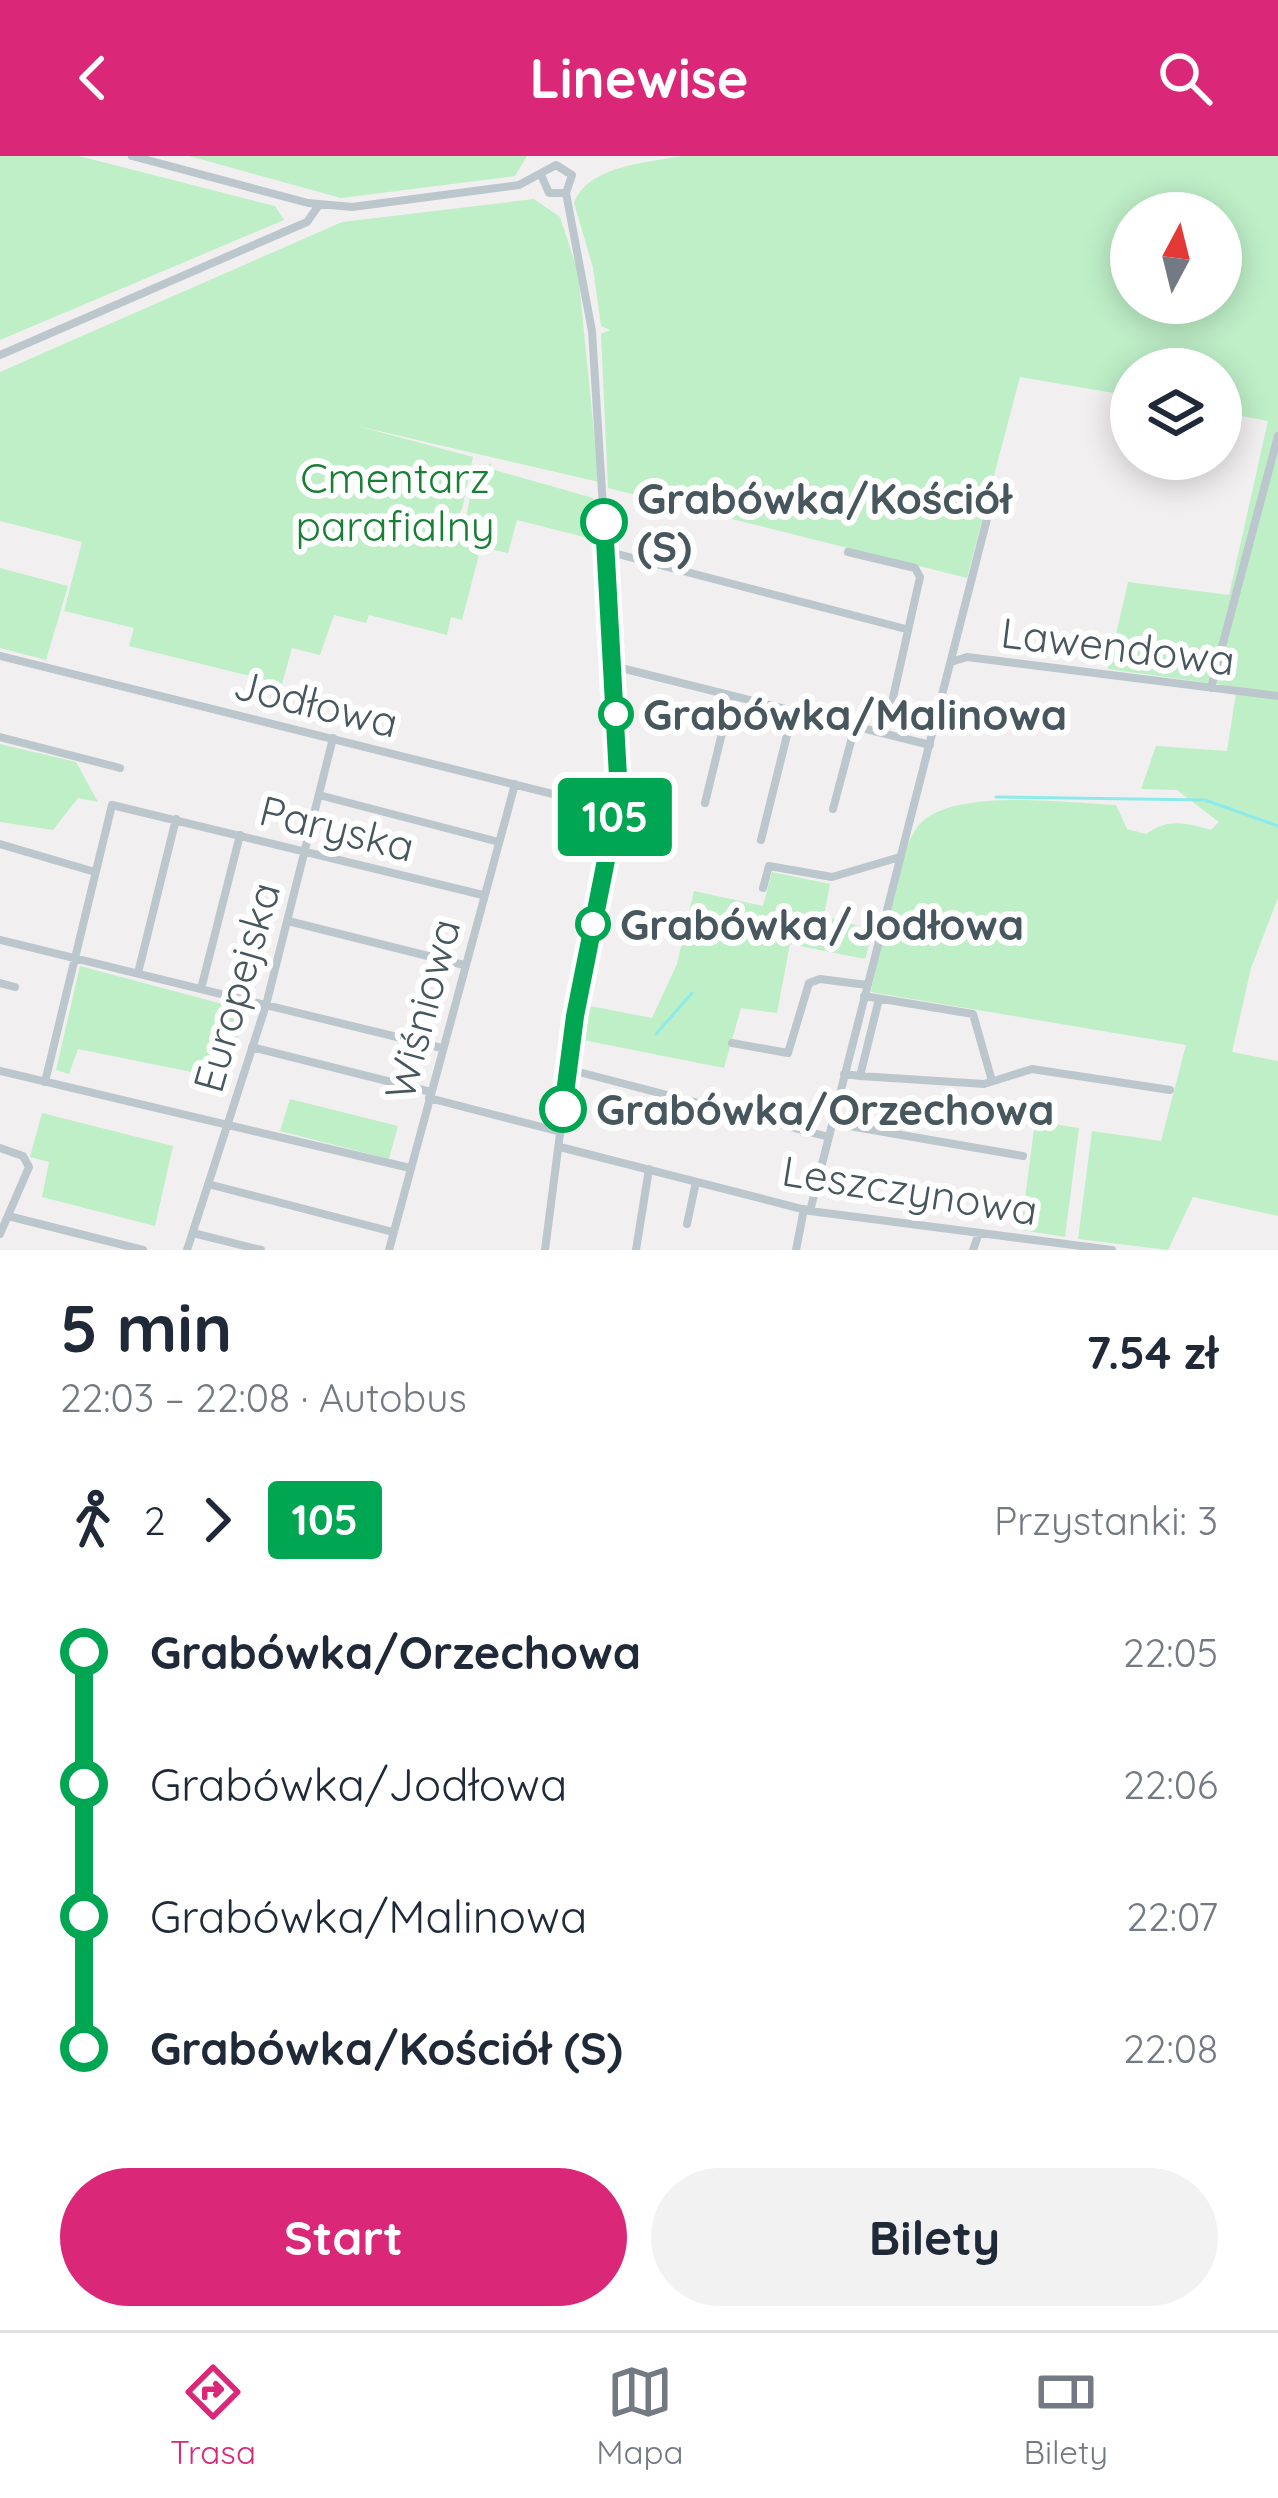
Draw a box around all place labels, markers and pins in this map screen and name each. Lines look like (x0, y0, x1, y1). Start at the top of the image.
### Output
place label: Grabówka/Kościół (S) (637, 472, 1013, 573)
marker: Grabówka/Kościół (S) (582, 500, 626, 544)
place label: Grabówka/Malinowa (643, 688, 1067, 741)
marker: Grabówka/Malinowa (600, 698, 632, 730)
place label: Grabówka/Jodłowa (620, 898, 1024, 951)
marker: Grabówka/Jodłowa (577, 908, 609, 940)
place label: Grabówka/Orzechowa (596, 1083, 1054, 1136)
marker: Grabówka/Orzechowa (541, 1087, 585, 1131)

